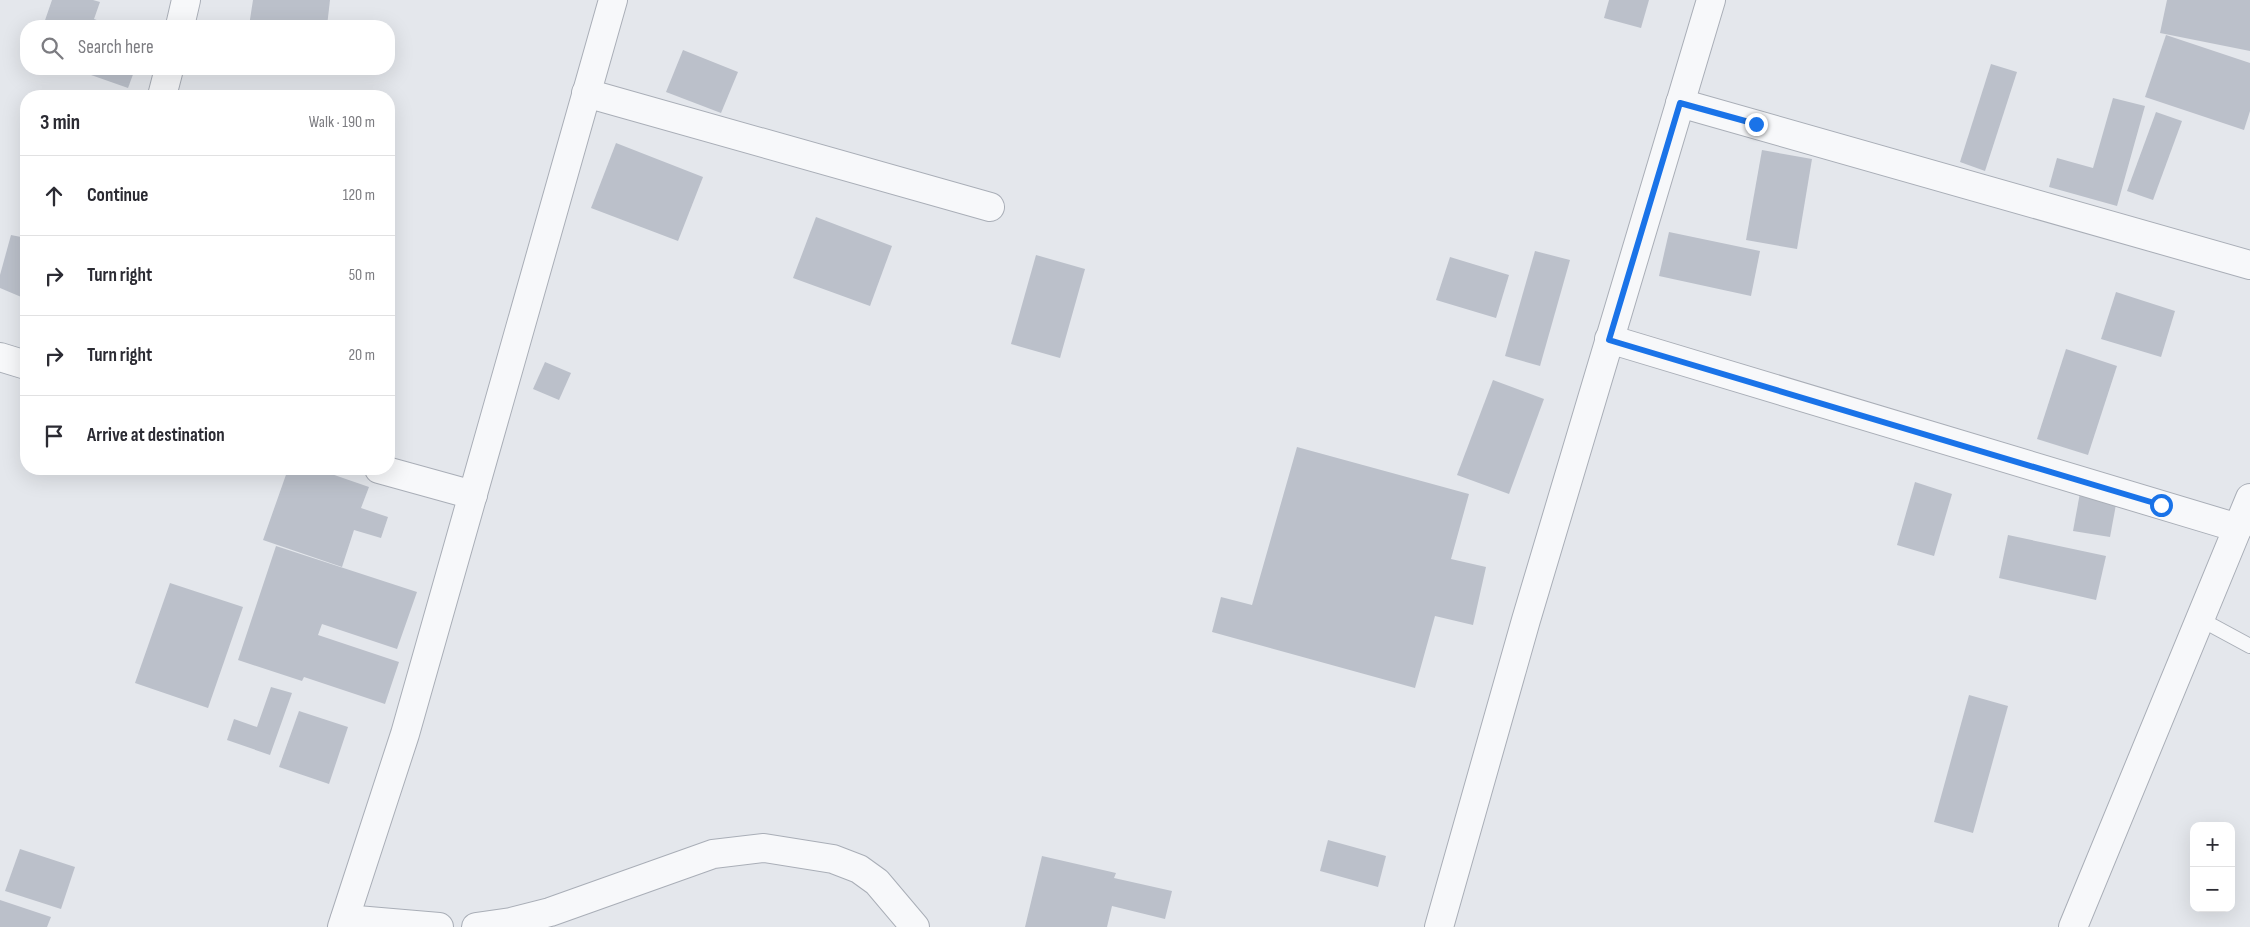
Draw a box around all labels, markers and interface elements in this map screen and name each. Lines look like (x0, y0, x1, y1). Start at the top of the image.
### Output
search box (20, 20, 395, 75)
icon: search (38, 34, 66, 62)
text: Search here (78, 36, 154, 59)
text: 3 min (40, 110, 80, 135)
text: Walk · 190 m (309, 113, 375, 132)
route end (1745, 113, 1768, 136)
icon: ahead (40, 182, 68, 210)
text: Continue (87, 184, 148, 207)
text: 120 m (343, 186, 375, 205)
icon: right (40, 262, 68, 290)
text: Turn right (87, 264, 152, 287)
text: 50 m (349, 266, 375, 285)
icon: right (40, 342, 68, 370)
text: Turn right (87, 344, 152, 367)
text: 20 m (348, 346, 375, 365)
icon: arrive (40, 422, 68, 450)
text: Arrive at destination (87, 424, 225, 447)
route start (2150, 494, 2173, 517)
map controls (2190, 822, 2235, 912)
button: + (2190, 822, 2235, 867)
button: − (2190, 867, 2235, 912)

